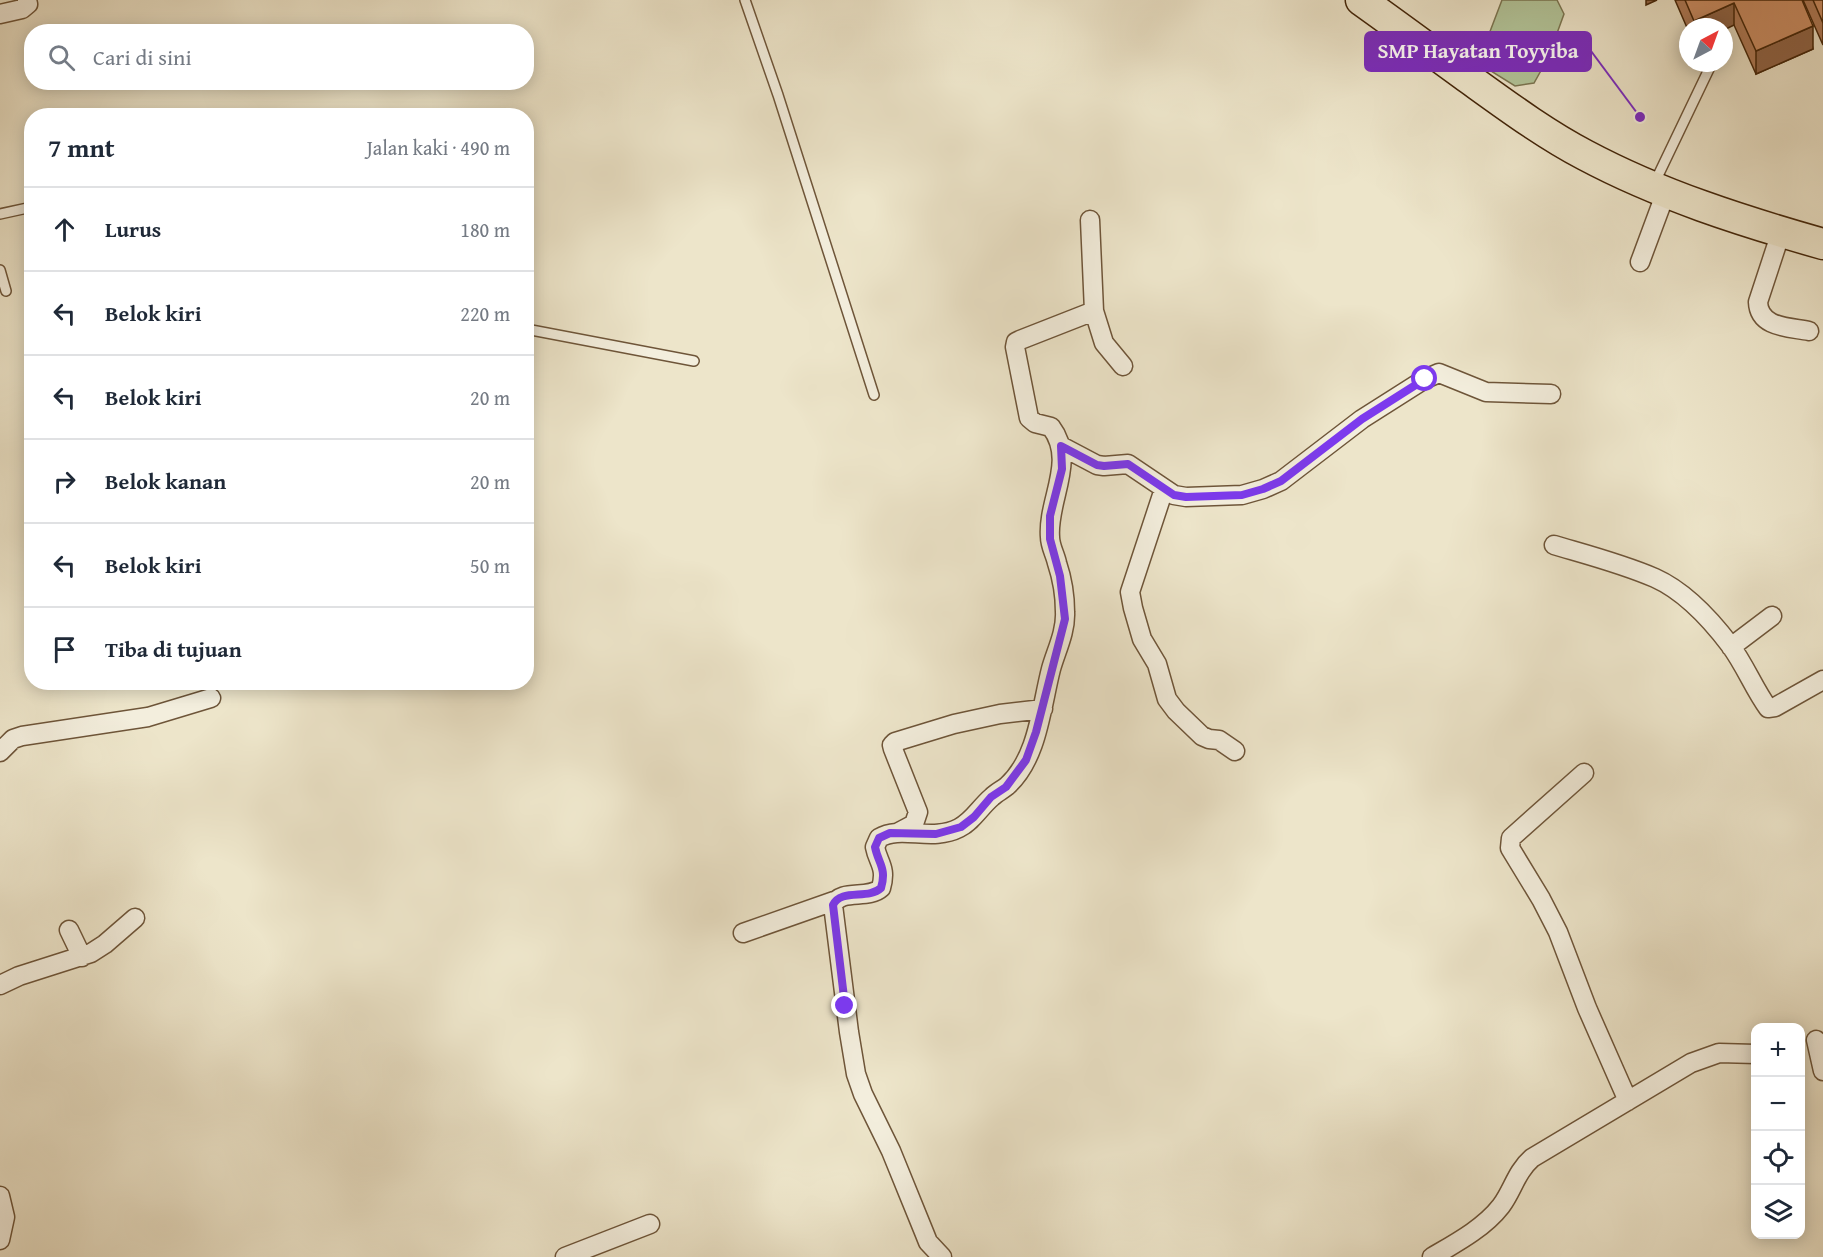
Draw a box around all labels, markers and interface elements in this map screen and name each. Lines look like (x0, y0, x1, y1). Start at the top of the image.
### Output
north arrow (1679, 18, 1733, 72)
search box (24, 24, 534, 90)
callout: SMP Hayatan Toyyiba (1365, 32, 1591, 71)
text: SMP Hayatan Toyyiba (1377, 35, 1579, 66)
icon: search (45, 41, 78, 74)
text: Cari di sini (93, 41, 192, 73)
text: 7 mnt (48, 128, 115, 167)
text: Jalan kaki · 490 m (366, 133, 510, 162)
icon: ahead (48, 213, 81, 246)
text: Lurus (105, 213, 161, 245)
text: 180 m (460, 215, 510, 244)
icon: left (48, 297, 81, 330)
text: Belok kiri (105, 297, 202, 329)
text: 220 m (460, 299, 510, 328)
route start (1411, 365, 1437, 391)
icon: left (48, 381, 81, 414)
text: Belok kiri (105, 381, 202, 413)
text: 20 m (470, 383, 510, 412)
icon: right (48, 465, 81, 498)
text: Belok kanan (105, 465, 226, 497)
text: 20 m (470, 467, 510, 496)
icon: left (48, 549, 81, 582)
text: Belok kiri (105, 549, 202, 581)
text: 50 m (470, 551, 510, 580)
icon: arrive (48, 633, 81, 666)
text: Tiba di tujuan (105, 633, 242, 665)
route end (831, 992, 857, 1018)
map controls (1751, 1023, 1805, 1239)
button: + (1751, 1023, 1805, 1077)
button: − (1751, 1077, 1805, 1131)
button: locate (1751, 1131, 1805, 1185)
button: layers (1751, 1185, 1805, 1239)

